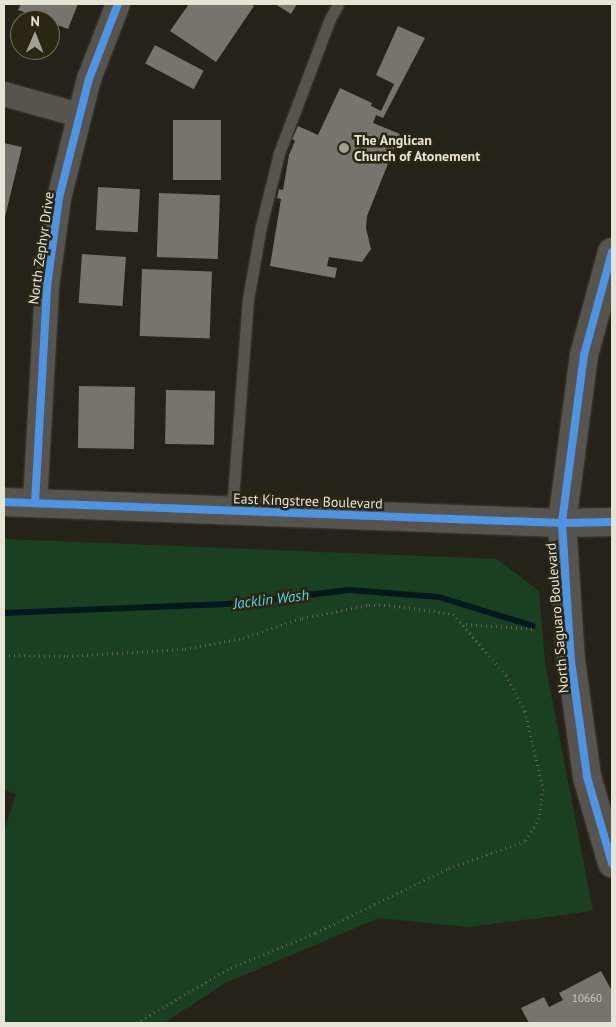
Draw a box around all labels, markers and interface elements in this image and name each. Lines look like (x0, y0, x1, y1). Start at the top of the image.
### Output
north arrow (10, 10, 60, 60)
text: N (30, 12, 40, 30)
place label: The Anglican Church of Atonement (354, 132, 481, 164)
marker: The Anglican Church of Atonement (338, 142, 350, 154)
street label: North Zephyr Drive (25, 190, 57, 306)
street label: East Kingstree Boulevard (233, 490, 383, 512)
street label: North Saguaro Boulevard (542, 542, 572, 694)
water label: Jacklin Wash (232, 585, 310, 613)
house number: 10660 (572, 991, 602, 1005)

